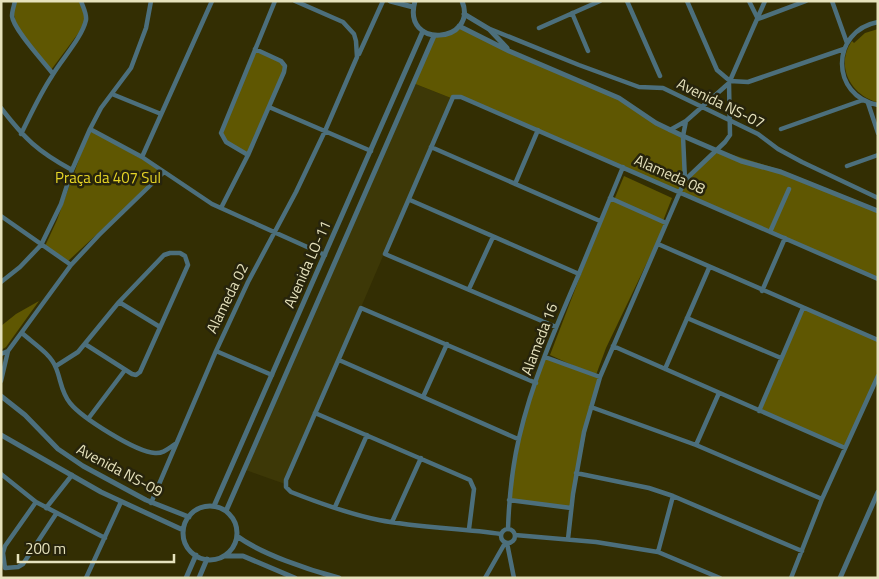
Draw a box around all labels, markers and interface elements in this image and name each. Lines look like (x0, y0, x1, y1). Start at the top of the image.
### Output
street label: Avenida NS-07 (673, 72, 769, 134)
street label: Alameda 08 (631, 148, 709, 200)
park label: Praça da 407 Sul (55, 166, 161, 189)
street label: Avenida LO-11 (277, 217, 337, 311)
street label: Alameda 02 (200, 259, 254, 337)
street label: Alameda 16 (515, 300, 563, 378)
street label: Avenida NS-09 (73, 438, 167, 502)
scale bar (18, 532, 174, 564)
text: 200 m (25, 537, 66, 560)

